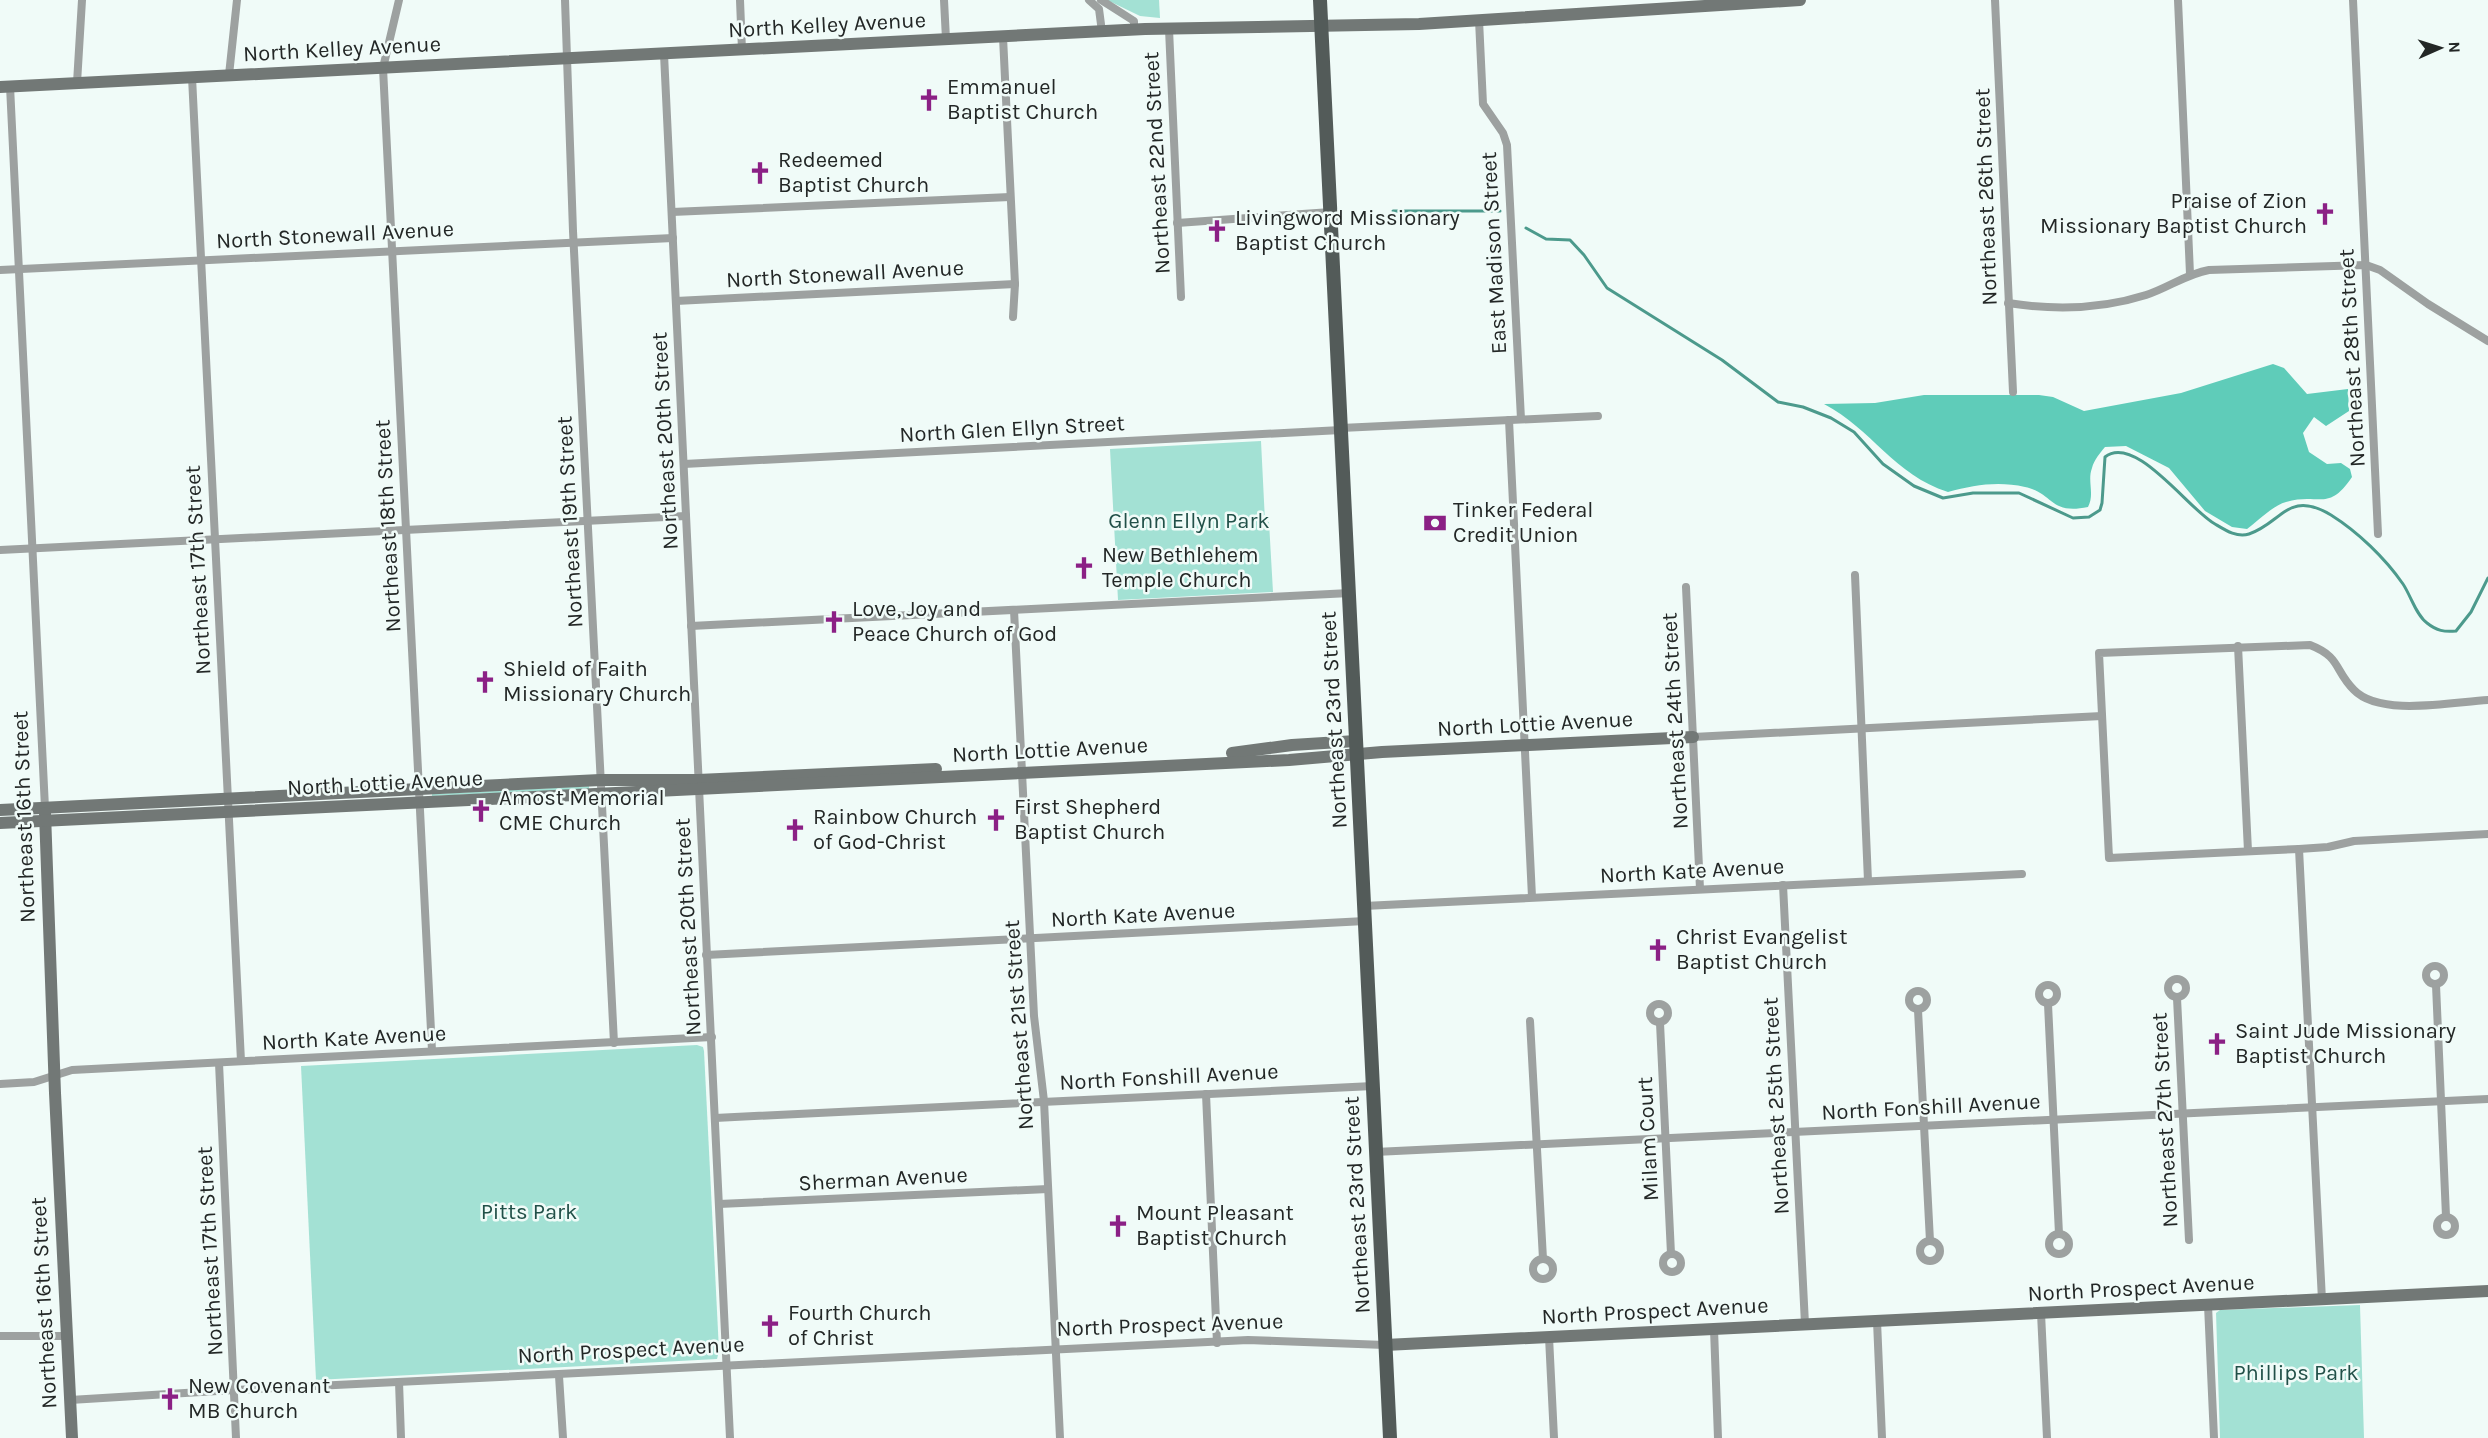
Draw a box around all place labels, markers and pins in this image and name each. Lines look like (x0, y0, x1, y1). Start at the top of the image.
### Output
place label: Emmanuel Baptist Church (947, 74, 1098, 125)
church icon: Emmanuel Baptist Church (916, 87, 942, 113)
place label: Redeemed Baptist Church (778, 147, 929, 198)
church icon: Redeemed Baptist Church (747, 160, 773, 186)
place label: Praise of Zion Missionary Baptist Church (2040, 188, 2307, 239)
church icon: Praise of Zion Missionary Baptist Church (2312, 201, 2338, 227)
place label: Livingword Missionary Baptist Church (1235, 205, 1460, 256)
church icon: Livingword Missionary Baptist Church (1204, 218, 1230, 244)
place label: Tinker Federal Credit Union (1453, 497, 1593, 548)
bank icon: Tinker Federal Credit Union (1422, 510, 1448, 536)
place label: New Bethlehem Temple Church (1102, 542, 1259, 593)
church icon: New Bethlehem Temple Church (1071, 555, 1097, 581)
place label: Love, Joy and Peace Church of God (852, 596, 1057, 647)
church icon: Love, Joy and Peace Church of God (821, 609, 847, 635)
place label: Shield of Faith Missionary Church (503, 656, 691, 707)
church icon: Shield of Faith Missionary Church (472, 669, 498, 695)
place label: Amost Memorial CME Church (499, 785, 665, 836)
place label: First Shepherd Baptist Church (1014, 794, 1165, 845)
church icon: Amost Memorial CME Church (468, 798, 494, 824)
place label: Rainbow Church of God-Christ (813, 804, 977, 855)
church icon: First Shepherd Baptist Church (983, 807, 1009, 833)
church icon: Rainbow Church of God-Christ (782, 817, 808, 843)
place label: Christ Evangelist Baptist Church (1676, 924, 1847, 975)
church icon: Christ Evangelist Baptist Church (1645, 937, 1671, 963)
place label: Saint Jude Missionary Baptist Church (2235, 1018, 2456, 1069)
church icon: Saint Jude Missionary Baptist Church (2204, 1031, 2230, 1057)
place label: Mount Pleasant Baptist Church (1136, 1200, 1294, 1251)
church icon: Mount Pleasant Baptist Church (1105, 1213, 1131, 1239)
place label: Fourth Church of Christ (788, 1300, 932, 1351)
church icon: Fourth Church of Christ (757, 1313, 783, 1339)
place label: New Covenant MB Church (188, 1373, 330, 1424)
church icon: New Covenant MB Church (157, 1386, 183, 1412)

